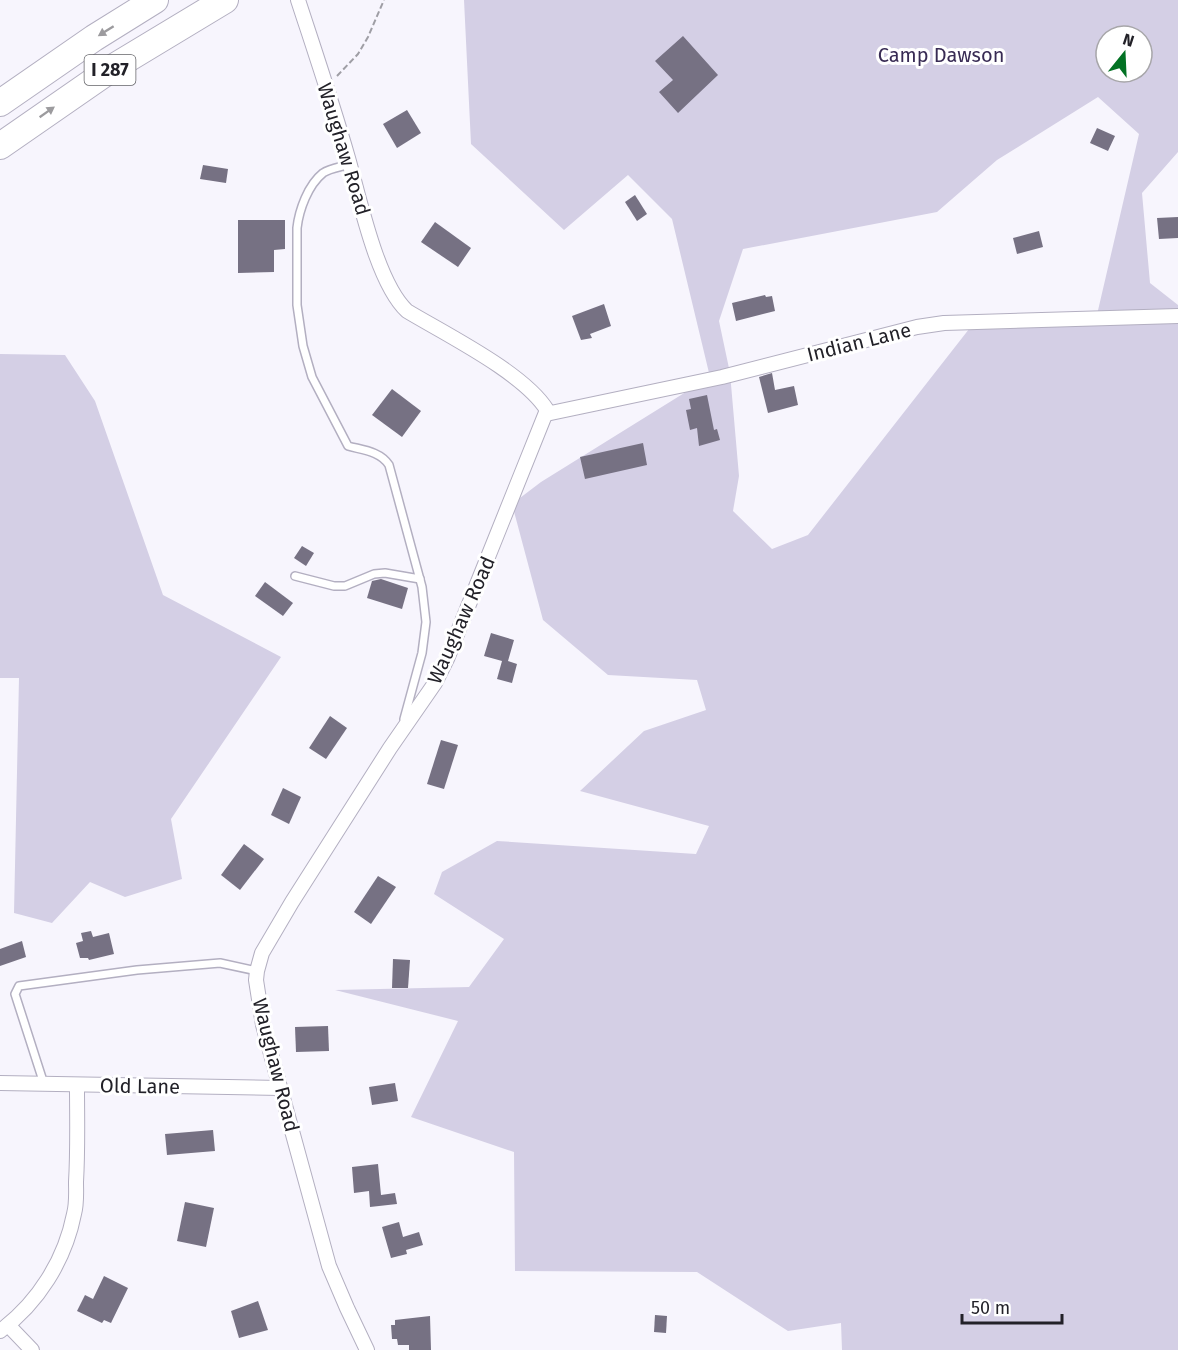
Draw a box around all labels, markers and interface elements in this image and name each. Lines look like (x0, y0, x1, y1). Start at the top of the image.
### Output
north arrow (1094, 24, 1154, 84)
one-way arrow (98, 25, 114, 36)
text: N (1121, 30, 1136, 51)
park label: Camp Dawson (878, 43, 1004, 67)
road number: I 287 (84, 55, 136, 85)
street label: Waughaw Road (312, 80, 376, 218)
one-way arrow (39, 106, 55, 118)
street label: Indian Lane (804, 317, 914, 367)
street label: Waughaw Road (422, 552, 500, 688)
street label: Waughaw Road (248, 996, 304, 1134)
street label: Old Lane (100, 1073, 180, 1099)
scale bar (962, 1287, 1062, 1325)
text: 50 m (971, 1297, 1010, 1319)

